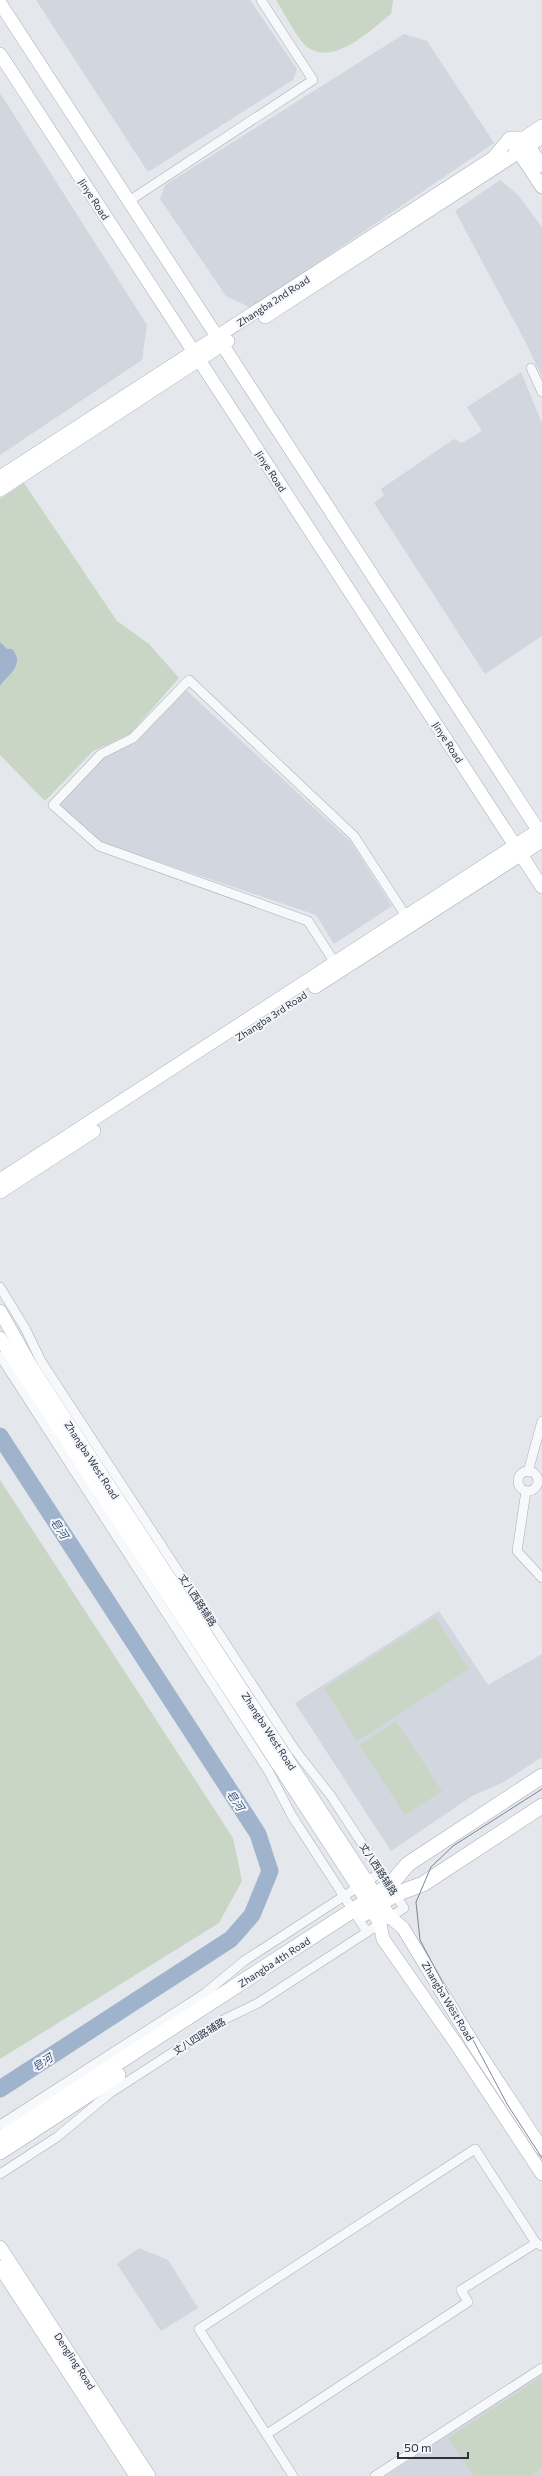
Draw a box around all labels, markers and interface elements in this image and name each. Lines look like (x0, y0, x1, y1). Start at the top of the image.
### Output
street label: Jinye Road (76, 176, 112, 222)
street label: Zhangba 2nd Road (234, 273, 312, 329)
street label: Jinye Road (253, 448, 289, 494)
street label: Jinye Road (430, 719, 466, 765)
street label: Zhangba 3rd Road (233, 988, 309, 1043)
street label: Zhangba West Road (62, 1419, 122, 1501)
water label: 皂河 (49, 1515, 73, 1542)
street label: 丈八西路辅路 (177, 1572, 219, 1628)
street label: Zhangba West Road (239, 1690, 299, 1772)
water label: 皂河 (225, 1787, 249, 1814)
street label: 丈八西路辅路 (358, 1841, 400, 1897)
street label: Zhangba 4th Road (236, 1934, 312, 1990)
street label: Zhangba West Road (420, 1959, 477, 2043)
street label: 丈八四路辅路 (170, 2015, 228, 2057)
water label: 皂河 (29, 2049, 56, 2073)
street label: Dengling Road (52, 2330, 98, 2392)
scale bar (398, 2434, 468, 2460)
text: 50 m (404, 2440, 432, 2454)

